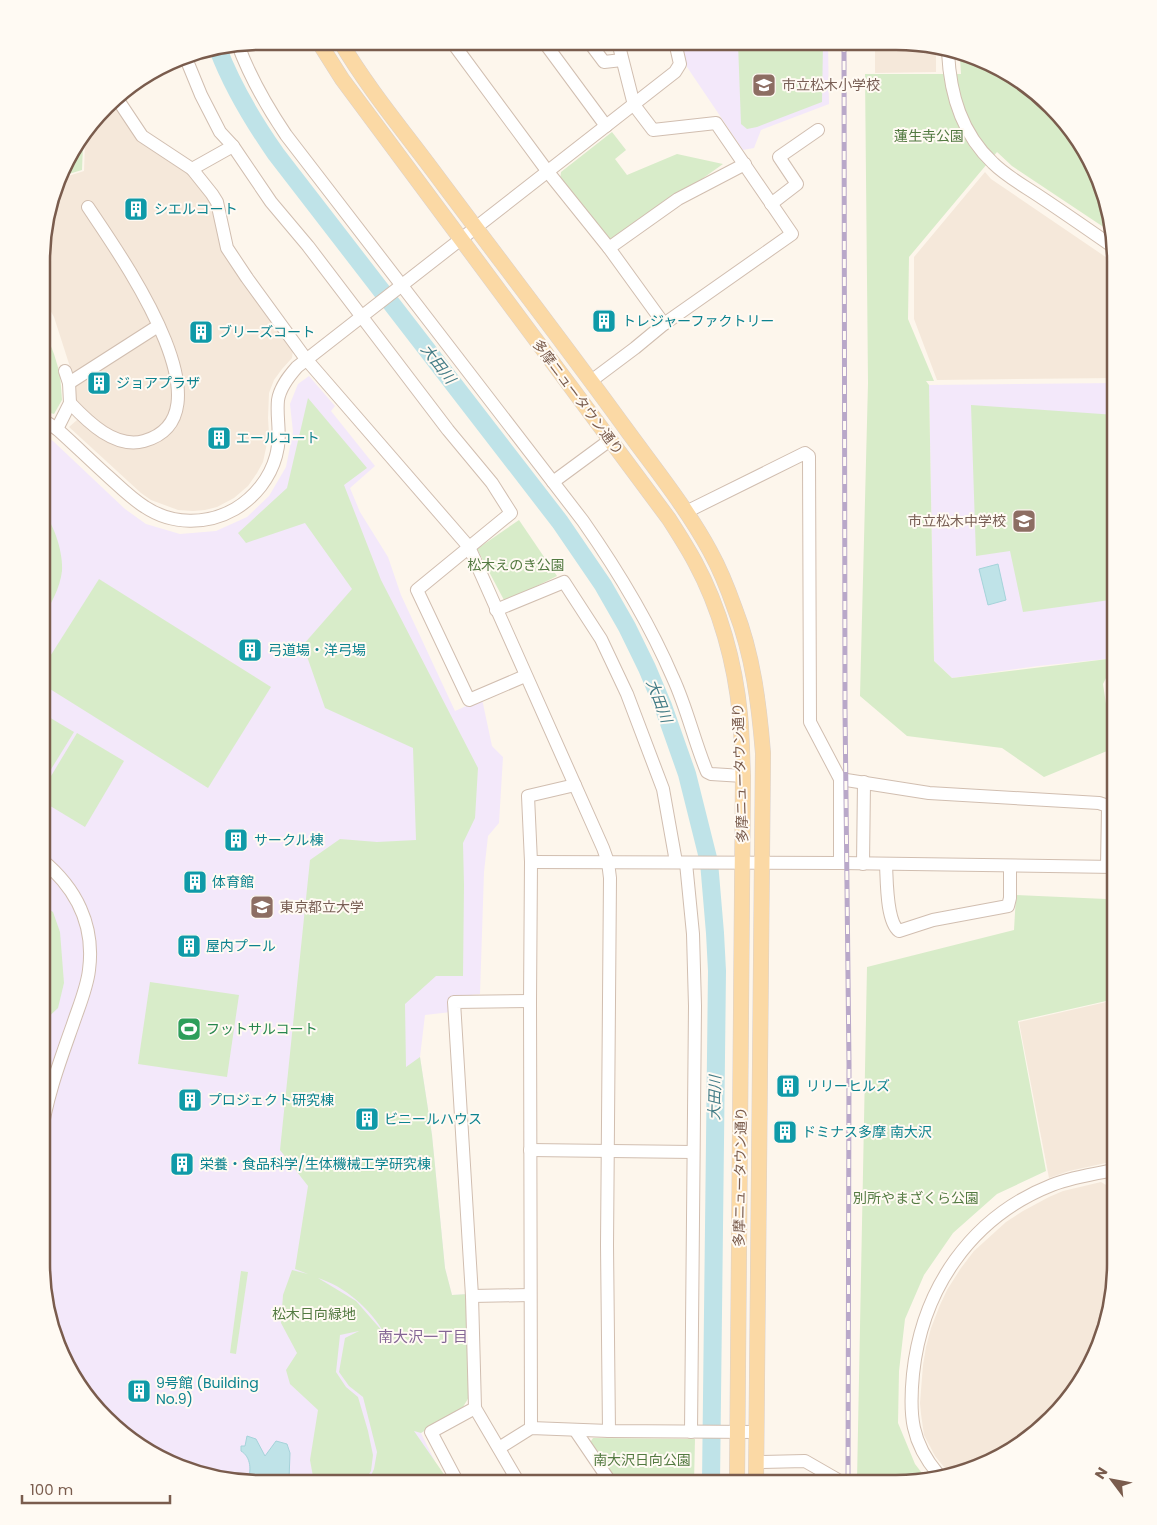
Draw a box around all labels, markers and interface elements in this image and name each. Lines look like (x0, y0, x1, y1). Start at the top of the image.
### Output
school or university icon: 市立松木小学校 (751, 72, 777, 98)
place label: 市立松木小学校 (782, 75, 880, 95)
park label: 蓮生寺公園 (894, 126, 964, 146)
building icon: シエルコート (123, 196, 149, 222)
place label: シエルコート (154, 199, 238, 219)
building icon: トレジャーファクトリー (591, 308, 617, 334)
place label: トレジャーファクトリー (622, 311, 774, 331)
building icon: ブリーズコート (188, 319, 214, 345)
place label: ブリーズコート (218, 322, 315, 342)
street label: 多摩ニュータウン通り (528, 335, 628, 459)
water label: 大田川 (416, 339, 462, 389)
building icon: ジョアプラザ (86, 370, 112, 396)
place label: ジョアプラザ (116, 373, 200, 393)
building icon: エールコート (206, 425, 232, 451)
place label: エールコート (236, 428, 320, 448)
school or university icon: 市立松木中学校 (1011, 508, 1037, 534)
place label: 市立松木中学校 (908, 511, 1006, 531)
park label: 松木えのき公園 (467, 555, 565, 575)
building icon: 弓道場・洋弓場 (237, 637, 263, 663)
place label: 弓道場・洋弓場 (268, 640, 366, 660)
water label: 大田川 (642, 676, 678, 727)
street label: 多摩ニュータウン通り (728, 703, 752, 843)
building icon: サークル棟 (223, 827, 249, 853)
place label: サークル棟 (254, 830, 324, 850)
building icon: 体育館 (182, 869, 208, 895)
place label: 体育館 (212, 872, 254, 892)
school or university icon: 東京都立大学 (249, 894, 275, 920)
place label: 東京都立大学 (280, 897, 364, 917)
building icon: 屋内プール (176, 933, 202, 959)
place label: 屋内プール (206, 936, 276, 956)
sports icon: フットサルコート (176, 1016, 202, 1042)
place label: フットサルコート (206, 1019, 318, 1039)
water label: 大田川 (704, 1073, 725, 1121)
building icon: リリーヒルズ (775, 1073, 801, 1099)
place label: リリーヒルズ (806, 1076, 890, 1096)
building icon: プロジェクト研究棟 (177, 1087, 203, 1113)
place label: プロジェクト研究棟 (208, 1090, 334, 1110)
building icon: ビニールハウス (354, 1106, 380, 1132)
street label: 多摩ニュータウン通り (729, 1107, 751, 1247)
place label: ビニールハウス (384, 1109, 482, 1129)
building icon: ドミナス多摩 南大沢 (772, 1119, 798, 1145)
place label: ドミナス多摩 南大沢 (802, 1122, 932, 1142)
building icon: 栄養・食品科学/生体機械工学研究棟 (169, 1151, 195, 1177)
place label: 栄養・食品科学/生体機械工学研究棟 (200, 1154, 431, 1174)
park label: 別所やまざくら公園 (853, 1188, 979, 1208)
park label: 松木日向緑地 (272, 1304, 356, 1324)
district label: 南大沢一丁目 (378, 1326, 468, 1347)
place label: 9号館 (Building No.9) (156, 1373, 259, 1409)
building icon: 9号館 (Building No.9) (126, 1378, 152, 1404)
park label: 南大沢日向公園 (593, 1450, 691, 1470)
north arrow (1087, 1455, 1137, 1505)
text: N (1090, 1463, 1112, 1483)
scale bar (22, 1472, 170, 1504)
text: 100 m (30, 1479, 73, 1500)

